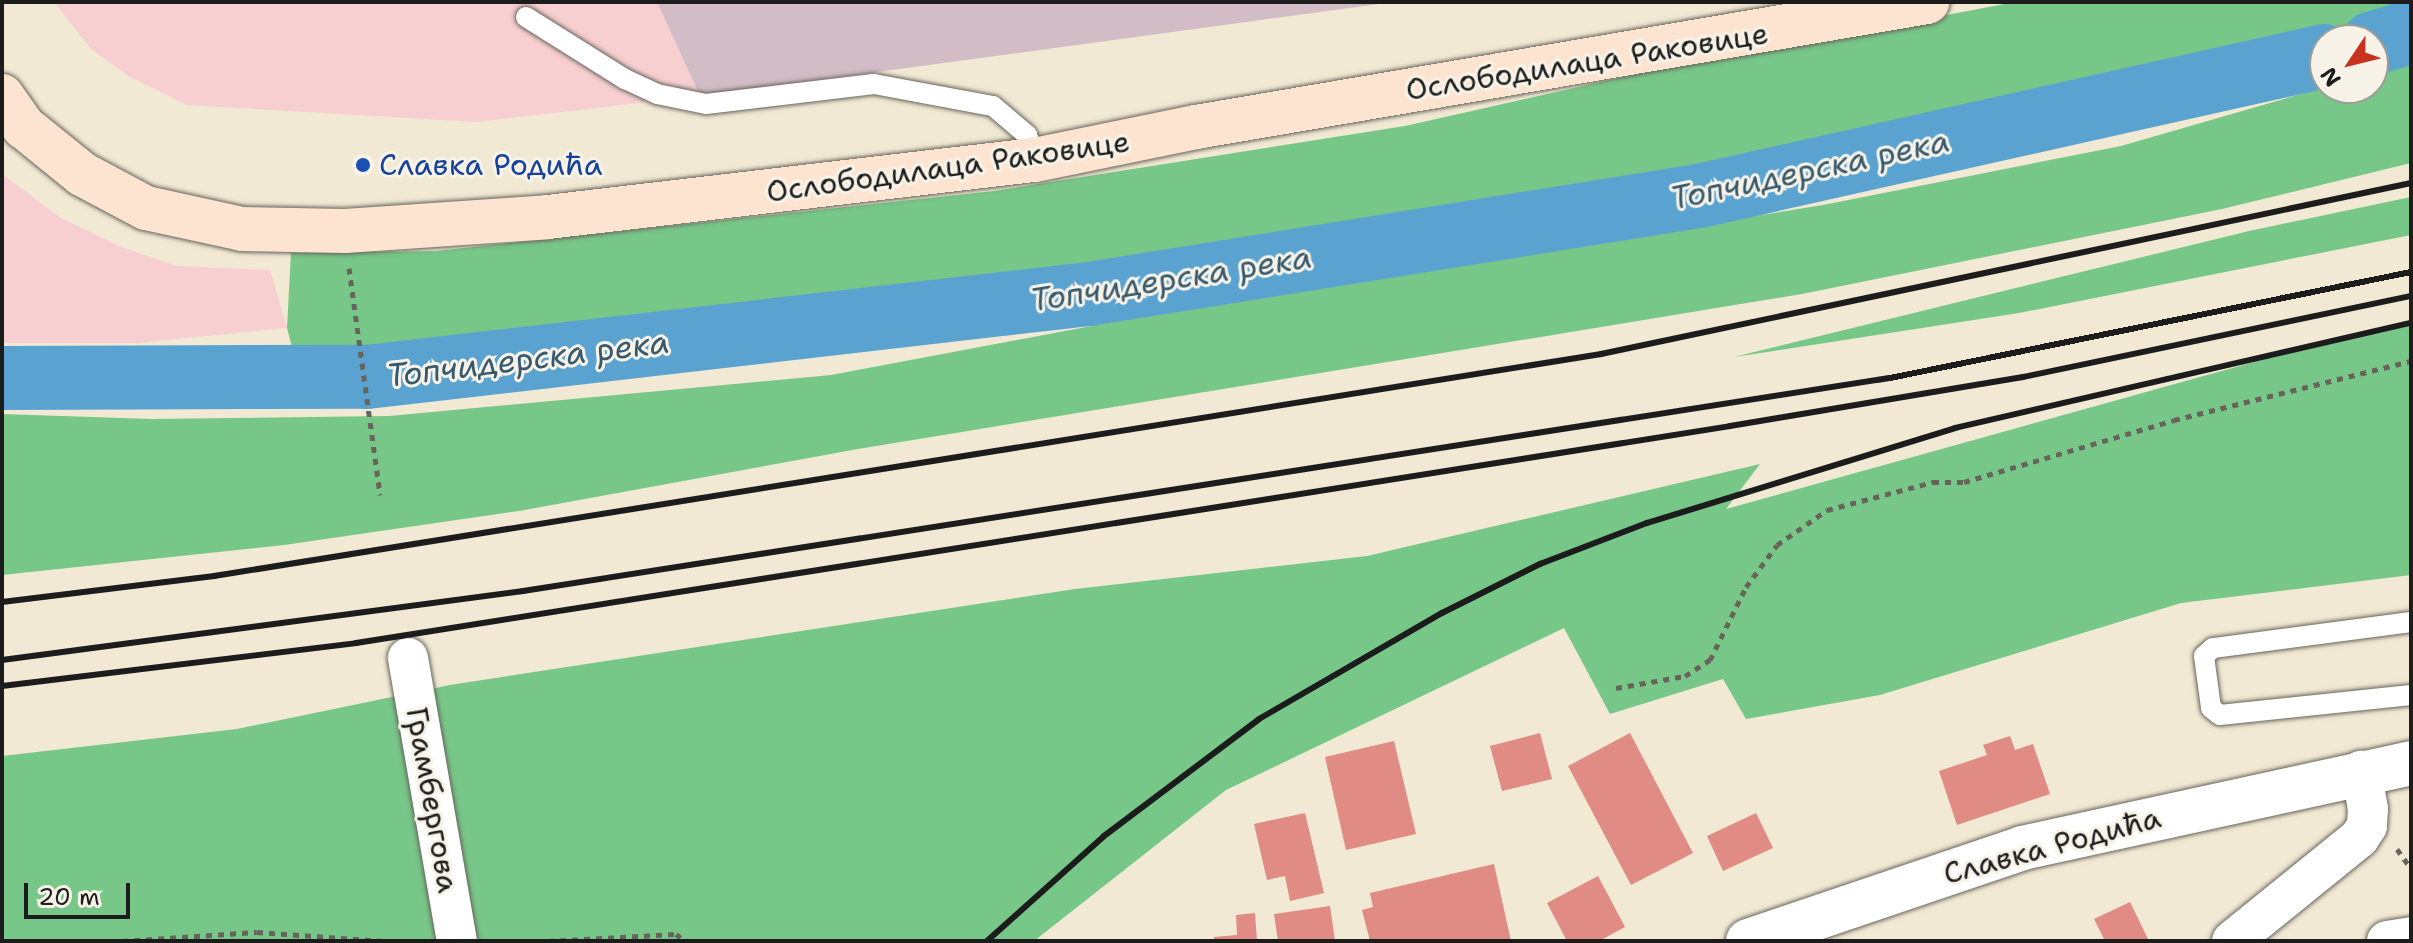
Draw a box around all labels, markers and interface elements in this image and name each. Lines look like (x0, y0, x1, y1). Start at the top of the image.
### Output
street label: Ослободилаца Раковице (1403, 16, 1771, 108)
north arrow (2309, 24, 2389, 104)
text: N (2314, 61, 2347, 92)
water label: Топчидерска река (1667, 122, 1953, 218)
street label: Ослободилаца Раковице (764, 124, 1132, 210)
place label: Славка Родића (379, 147, 602, 183)
marker: Славка Родића (354, 156, 372, 174)
water label: Топчидерска река (1028, 238, 1314, 320)
water label: Топчидерска река (385, 323, 671, 395)
street label: Грамбергова (398, 704, 466, 896)
street label: Славка Родића (1939, 800, 2165, 892)
scale bar (28, 867, 134, 917)
text: 20 m (38, 881, 100, 913)

